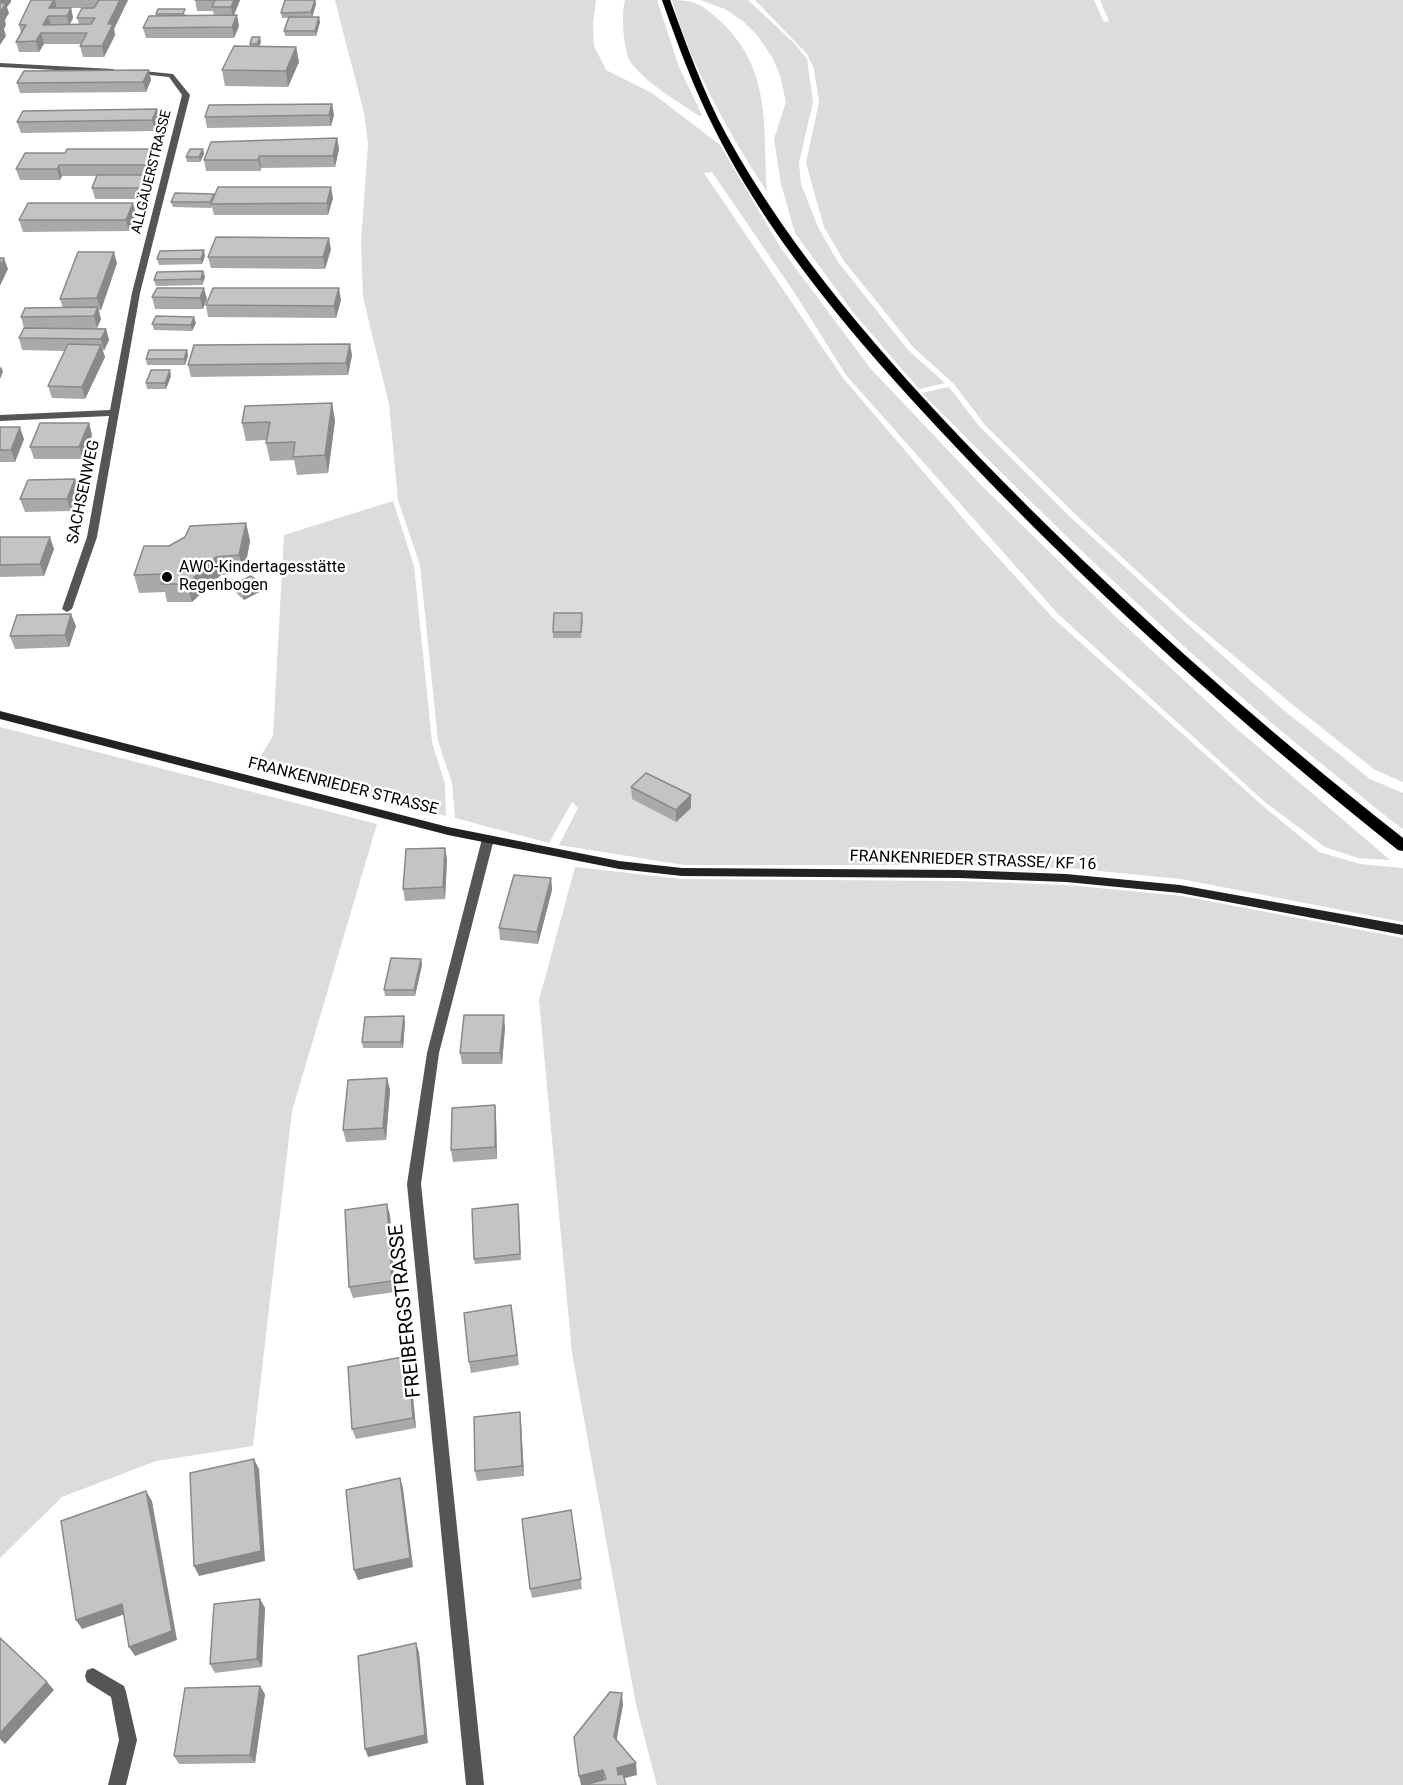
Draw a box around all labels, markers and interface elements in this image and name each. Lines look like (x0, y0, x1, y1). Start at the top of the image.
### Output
street label: ALLGÄUERSTRASSE (128, 108, 176, 236)
street label: SACHSENWEG (64, 438, 104, 546)
place label: AWO-Kindertagesstätte Regenbogen (179, 558, 345, 596)
marker: AWO-Kindertagesstätte Regenbogen (160, 570, 174, 584)
street label: FRANKENRIEDER STRASSE (246, 754, 440, 820)
street label: FRANKENRIEDER STRASSE/ KF 16 (849, 847, 1097, 875)
street label: FREIBERGSTRASSE (385, 1223, 427, 1399)

